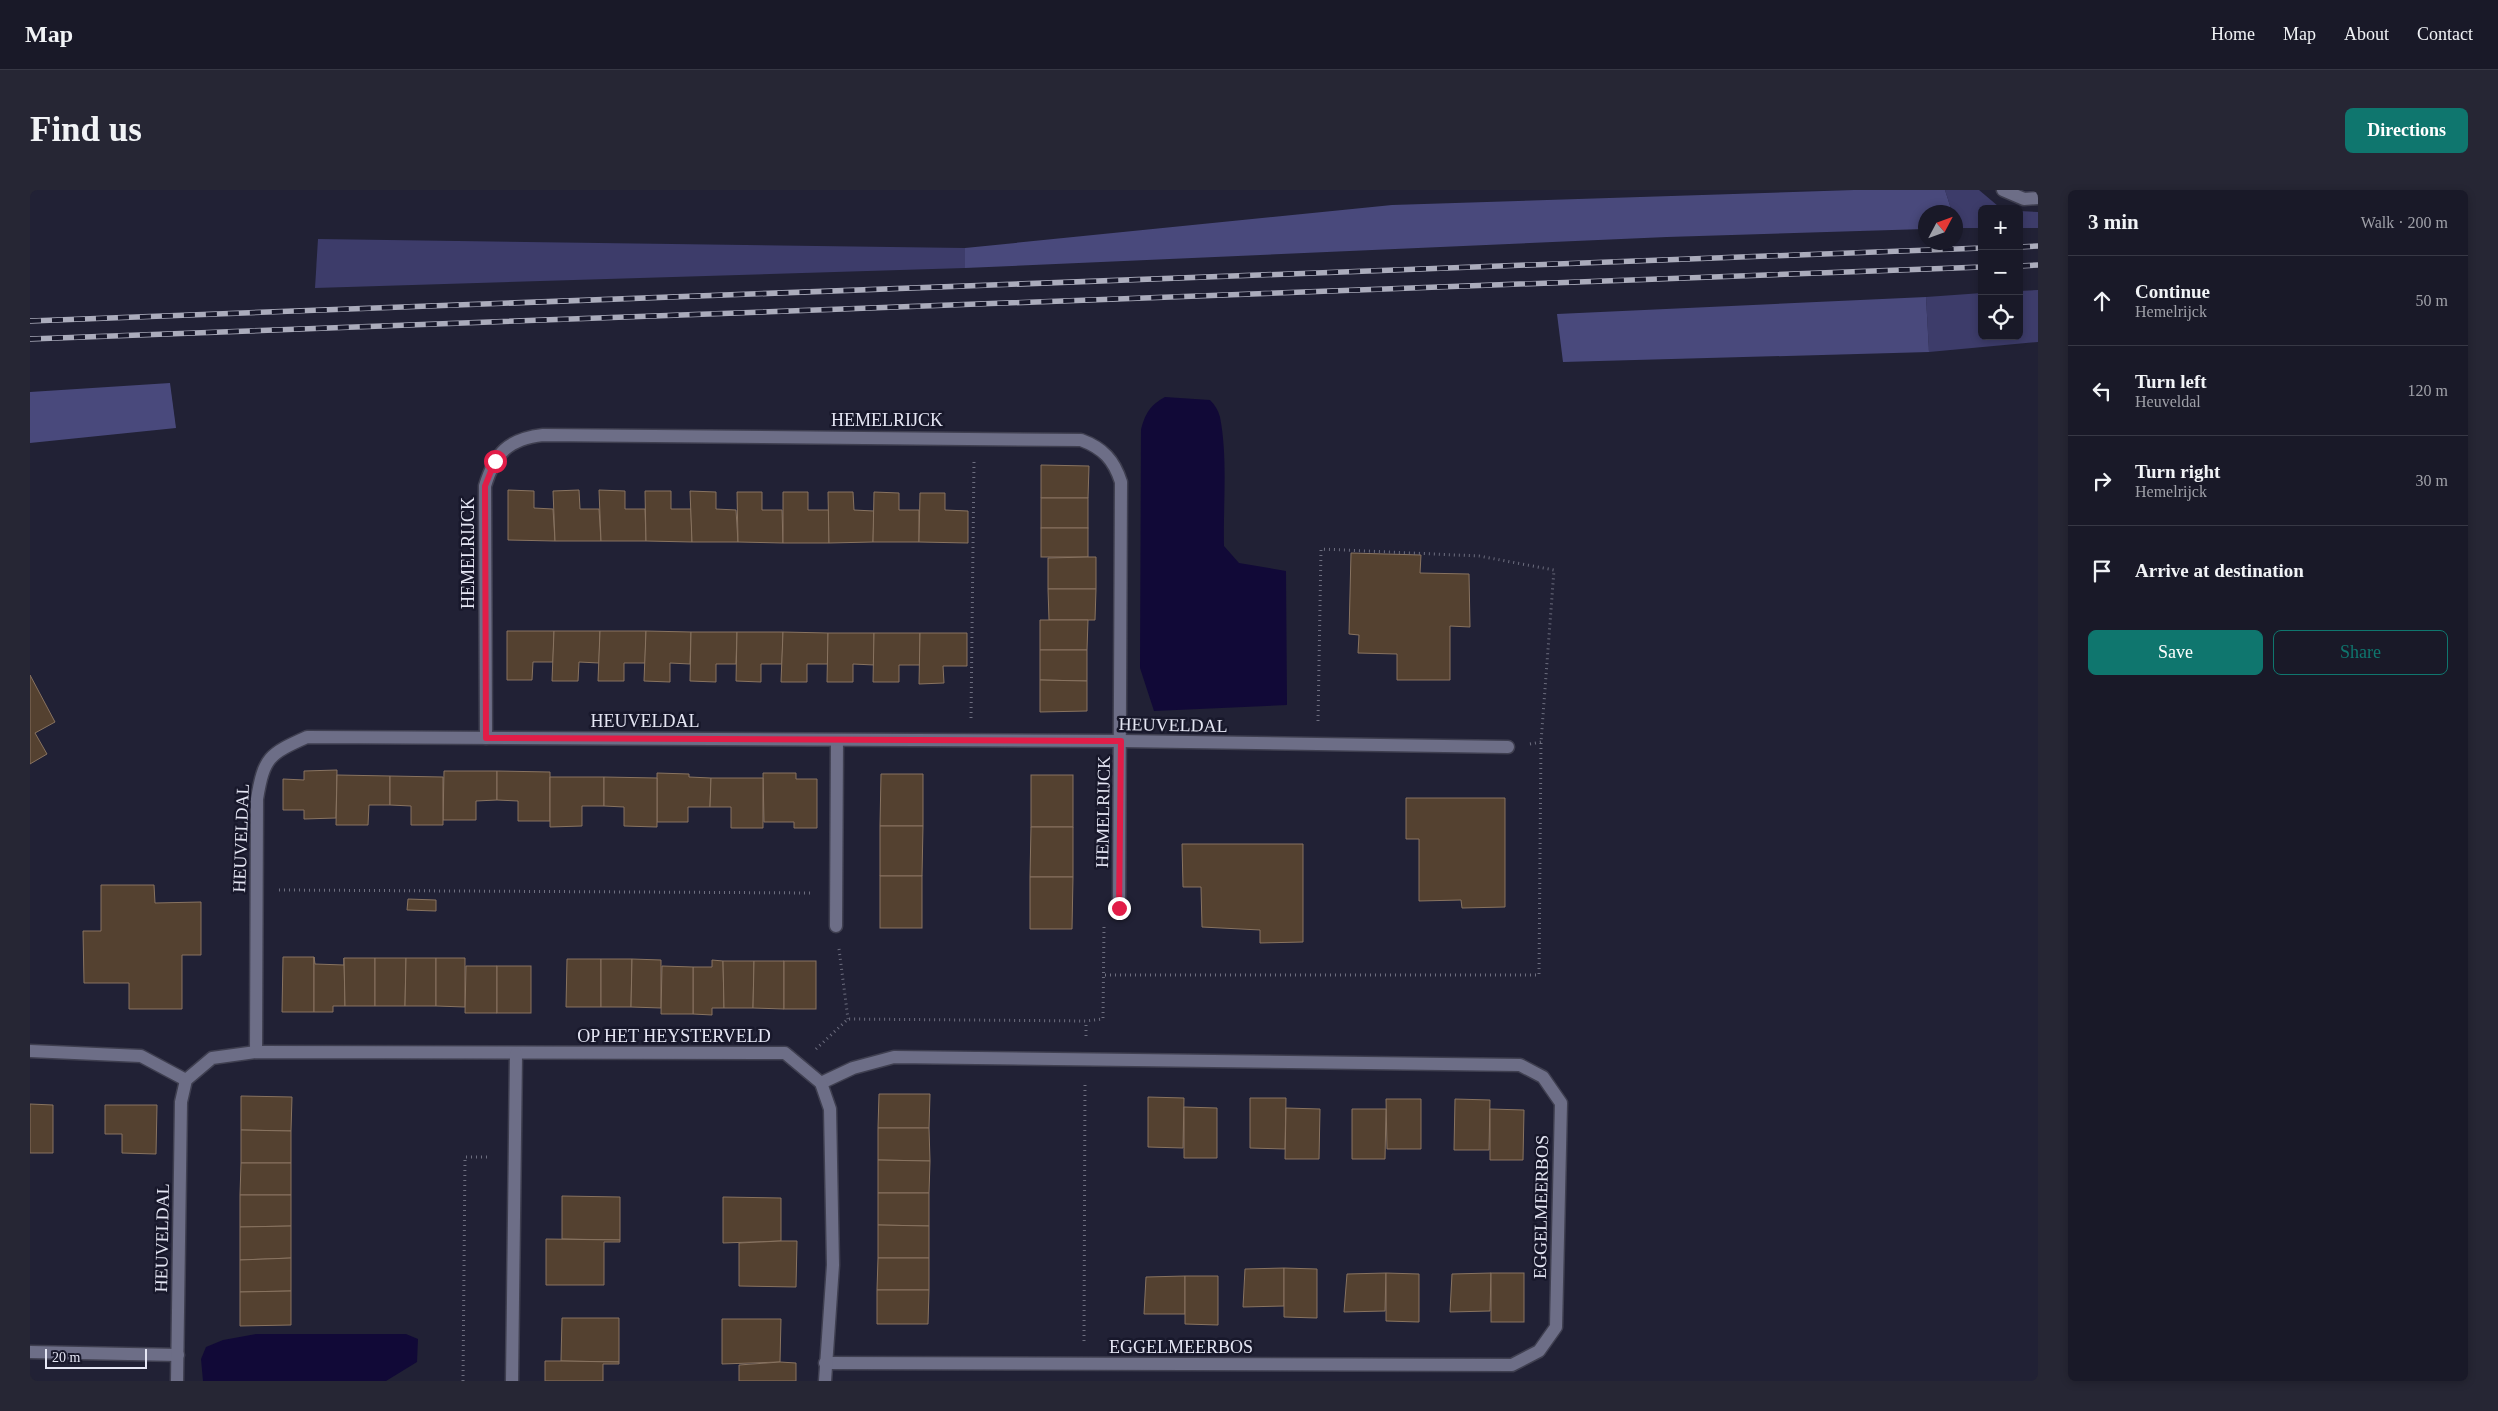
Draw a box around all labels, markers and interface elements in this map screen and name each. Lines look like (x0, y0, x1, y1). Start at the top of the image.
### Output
text: Map (25, 21, 73, 47)
text: Home (2211, 24, 2255, 44)
text: Map (2283, 24, 2316, 44)
text: About (2344, 24, 2389, 44)
text: Contact (2417, 24, 2473, 44)
button: Directions (2345, 108, 2468, 153)
text: Find us (30, 110, 142, 149)
north arrow (1918, 205, 1963, 250)
map controls (1978, 205, 2023, 340)
button: + (1978, 205, 2023, 250)
text: 3 min (2088, 210, 2139, 234)
text: Walk · 200 m (2361, 214, 2448, 231)
button: − (1978, 250, 2023, 295)
text: Continue (2135, 281, 2210, 302)
icon: ahead (2088, 287, 2116, 315)
text: 50 m (2416, 292, 2448, 309)
button: locate (1978, 295, 2023, 340)
text: Hemelrijck (2135, 303, 2207, 320)
text: Turn left (2135, 371, 2207, 392)
icon: left (2088, 377, 2116, 405)
text: 120 m (2408, 382, 2448, 399)
text: Heuveldal (2135, 393, 2201, 410)
street label: HEMELRIJCK (831, 410, 943, 430)
route start (484, 450, 507, 473)
text: Turn right (2135, 461, 2220, 482)
icon: right (2088, 467, 2116, 495)
text: 30 m (2416, 472, 2448, 489)
text: Hemelrijck (2135, 483, 2207, 500)
street label: HEMELRIJCK (458, 497, 478, 609)
icon: arrive (2088, 557, 2116, 585)
text: Arrive at destination (2135, 560, 2304, 581)
button: Save (2088, 630, 2263, 675)
button: Share (2273, 630, 2448, 675)
street label: HEUVELDAL (591, 711, 699, 731)
street label: HEUVELDAL (1118, 714, 1228, 736)
street label: HEMELRIJCK (1092, 756, 1114, 868)
street label: HEUVELDAL (229, 783, 253, 893)
route end (1108, 897, 1131, 920)
street label: OP HET HEYSTERVELD (577, 1026, 771, 1046)
street label: EGGELMEERBOS (1530, 1135, 1552, 1279)
street label: HEUVELDAL (151, 1183, 173, 1293)
street label: EGGELMEERBOS (1109, 1337, 1253, 1357)
scale bar (45, 1346, 148, 1369)
text: 20 m (52, 1350, 80, 1365)

